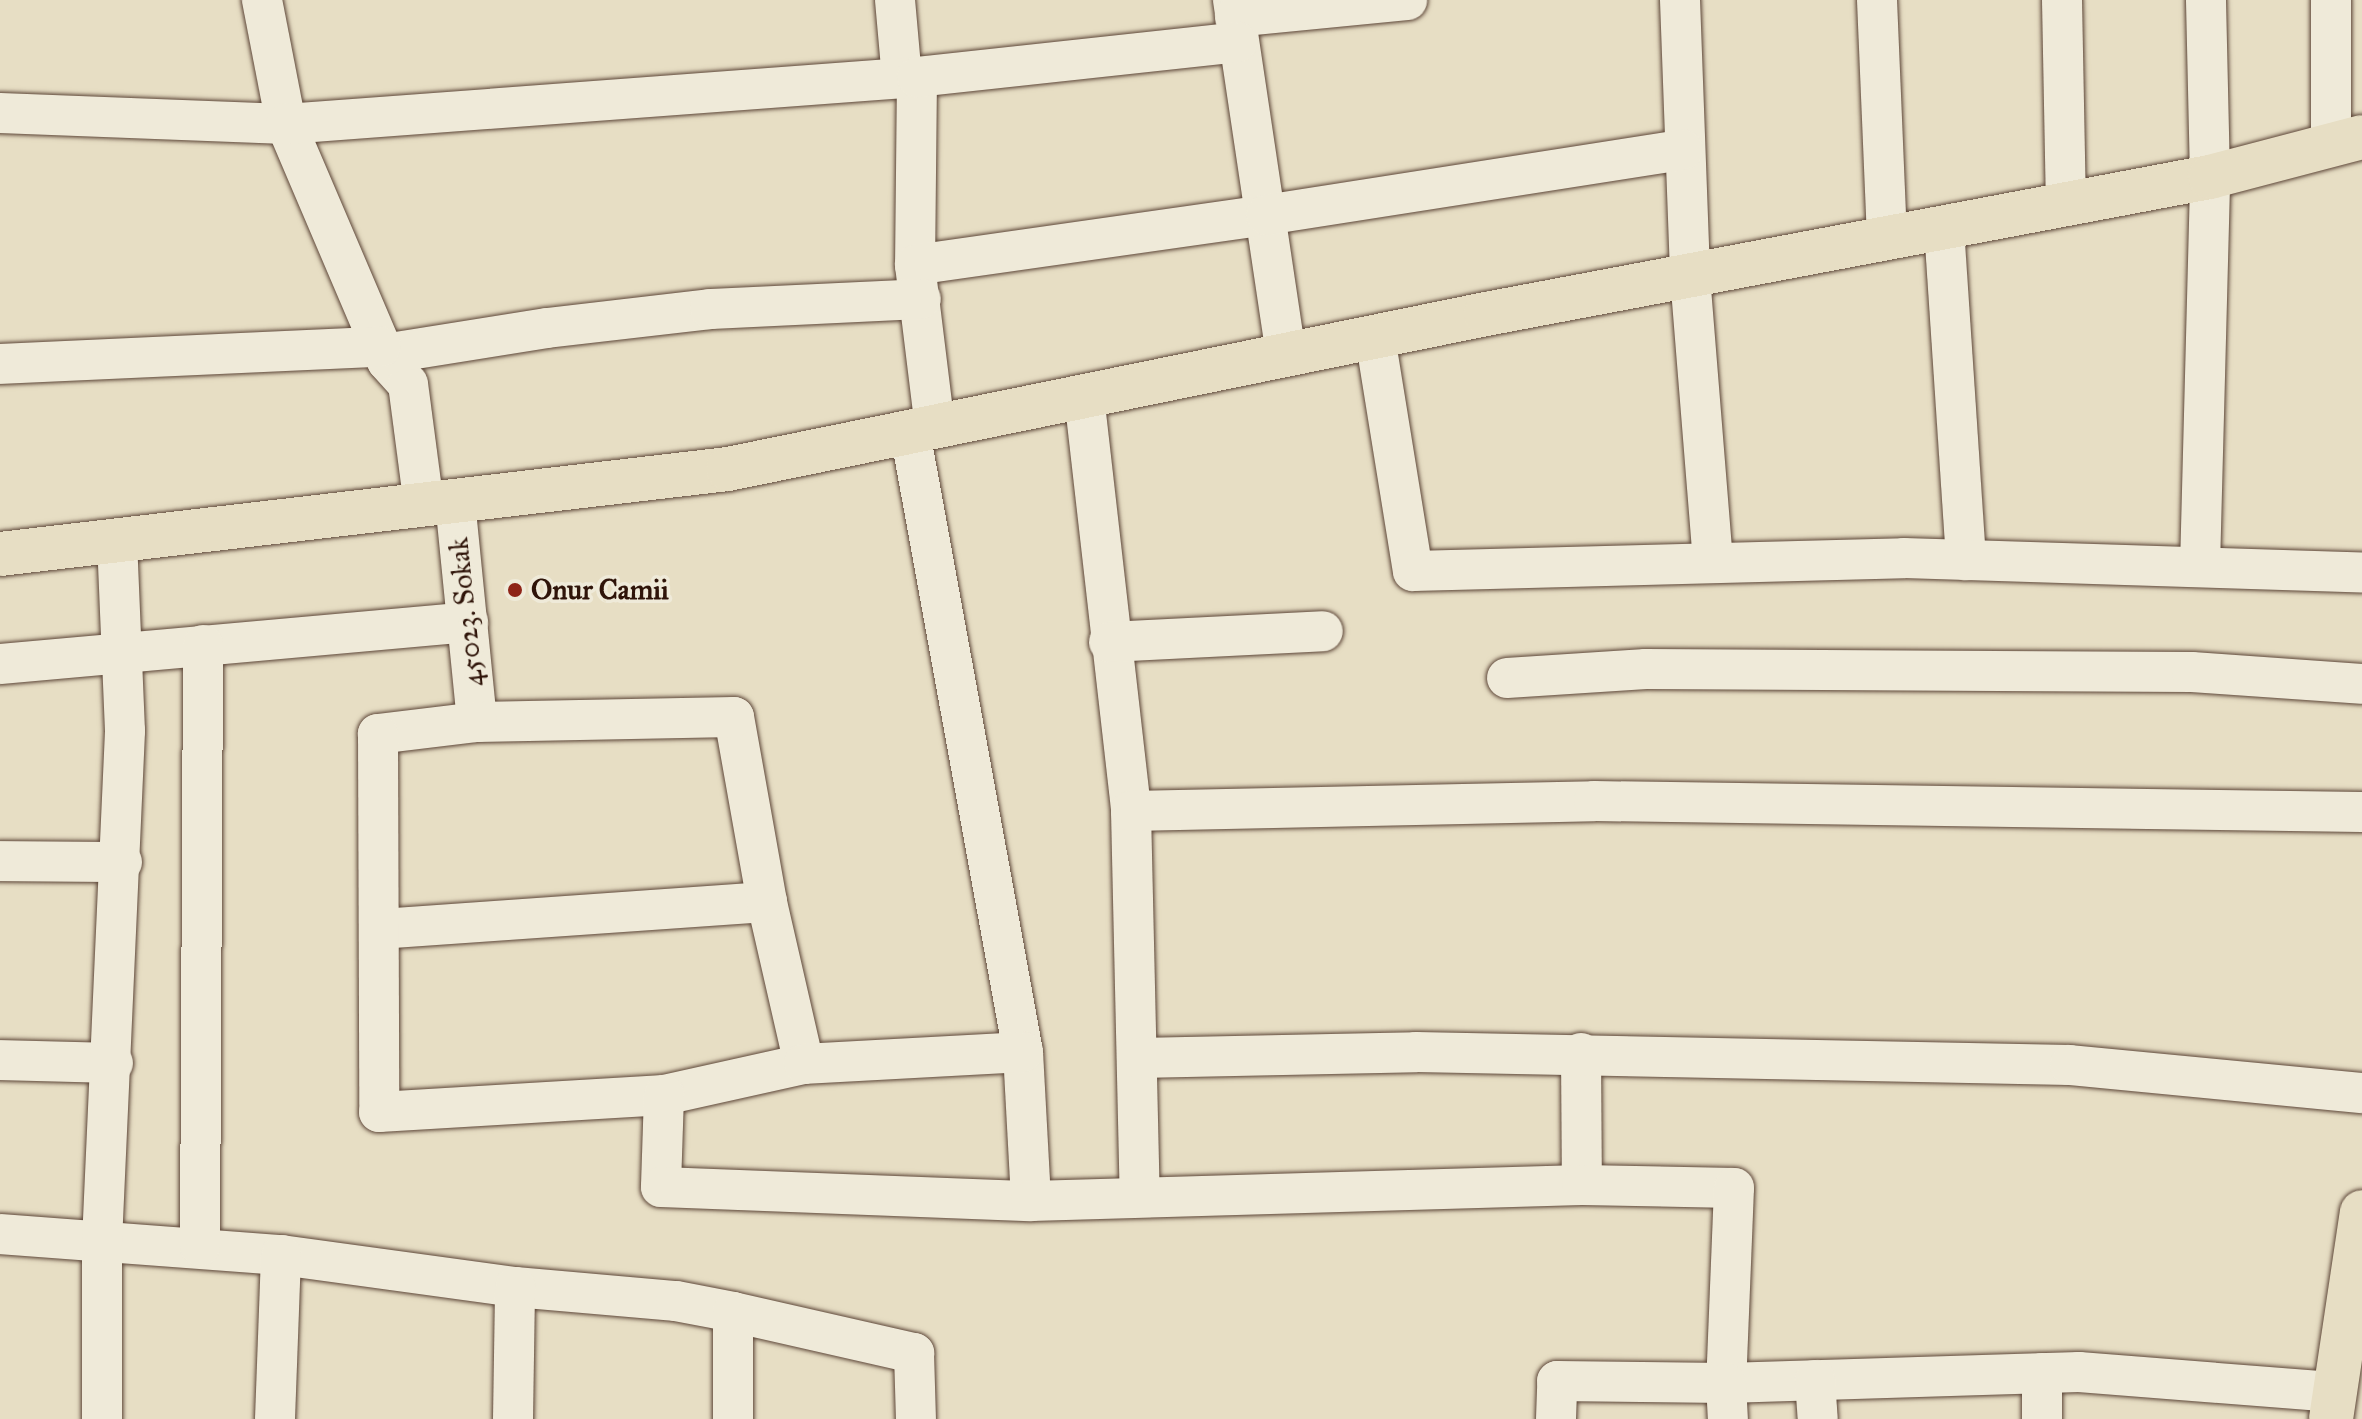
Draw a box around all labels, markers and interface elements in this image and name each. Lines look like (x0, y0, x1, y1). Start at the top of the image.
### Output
street label: 45023. Sokak (441, 536, 491, 688)
place label: Onur Camii (531, 573, 669, 607)
marker: Onur Camii (506, 581, 524, 599)

